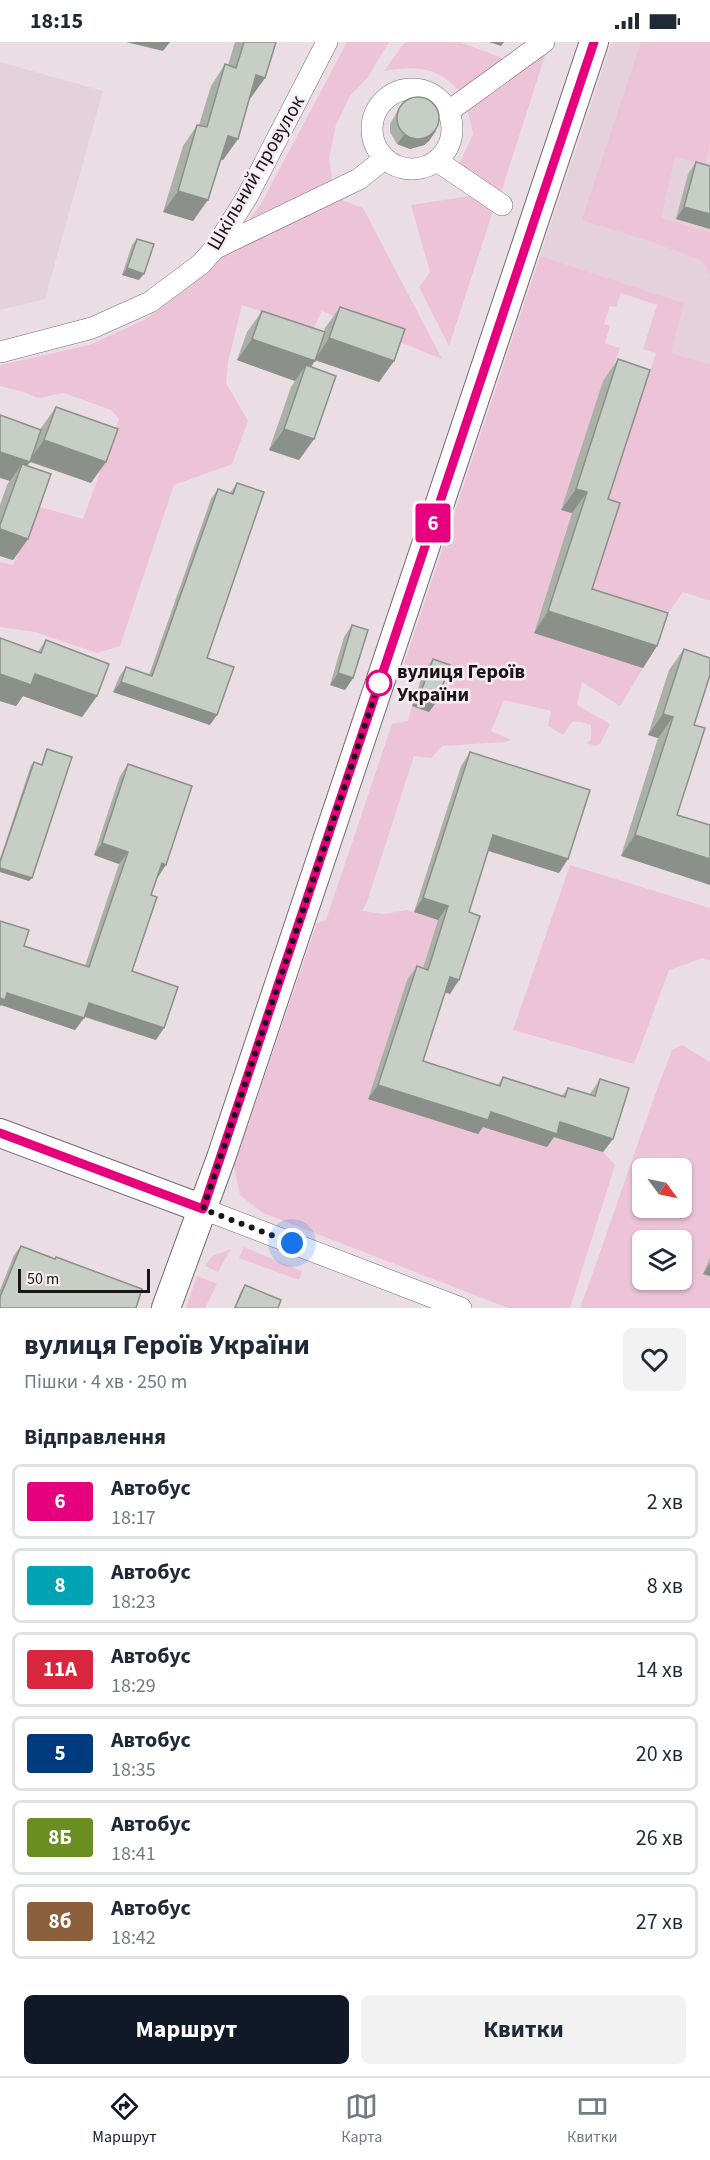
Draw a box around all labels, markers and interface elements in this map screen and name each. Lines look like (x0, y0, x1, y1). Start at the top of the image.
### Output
text: 18:15 (30, 5, 83, 37)
street label: Шкільний провулок (200, 90, 312, 255)
line badge: 6 (414, 504, 452, 542)
text: 6 (427, 508, 439, 538)
place label: вулиця Героїв України (397, 658, 525, 709)
marker: вулиця Героїв України (366, 670, 392, 696)
north arrow (632, 1158, 692, 1218)
map controls (632, 1158, 692, 1290)
your location (277, 1228, 307, 1258)
button: layers (632, 1230, 692, 1290)
scale bar (18, 1266, 150, 1294)
text: 50 m (27, 1268, 59, 1290)
text: вулиця Героїв України (24, 1325, 310, 1365)
button: heart (623, 1328, 686, 1391)
text: Пішки · 4 хв · 250 m (24, 1368, 187, 1396)
text: Відправлення (24, 1421, 166, 1453)
text: Автобус (111, 1472, 191, 1504)
text: 6 (54, 1486, 66, 1516)
text: 2 хв (647, 1486, 683, 1518)
text: 18:17 (111, 1504, 156, 1532)
text: Автобус (111, 1556, 191, 1588)
text: 8 (54, 1570, 66, 1600)
text: 8 хв (647, 1570, 683, 1602)
text: 18:23 (111, 1588, 156, 1616)
text: Автобус (111, 1640, 191, 1672)
text: 11А (43, 1654, 77, 1684)
text: 14 хв (636, 1654, 683, 1686)
text: 18:29 (111, 1672, 156, 1700)
text: Автобус (111, 1724, 191, 1756)
text: 5 (54, 1738, 66, 1768)
text: 20 хв (636, 1738, 683, 1770)
text: 18:35 (111, 1756, 156, 1784)
text: Автобус (111, 1808, 191, 1840)
text: 8Б (48, 1822, 72, 1852)
text: 26 хв (636, 1822, 683, 1854)
text: 18:41 (111, 1840, 156, 1868)
text: Автобус (111, 1892, 191, 1924)
text: 8б (49, 1906, 71, 1936)
text: 27 хв (636, 1906, 683, 1938)
text: 18:42 (111, 1924, 156, 1952)
button: Маршрут (24, 1995, 349, 2064)
button: Квитки (361, 1995, 686, 2064)
tab: Маршрут (92, 2090, 157, 2148)
tab: Карта (341, 2090, 382, 2148)
tab: Квитки (567, 2090, 618, 2148)

